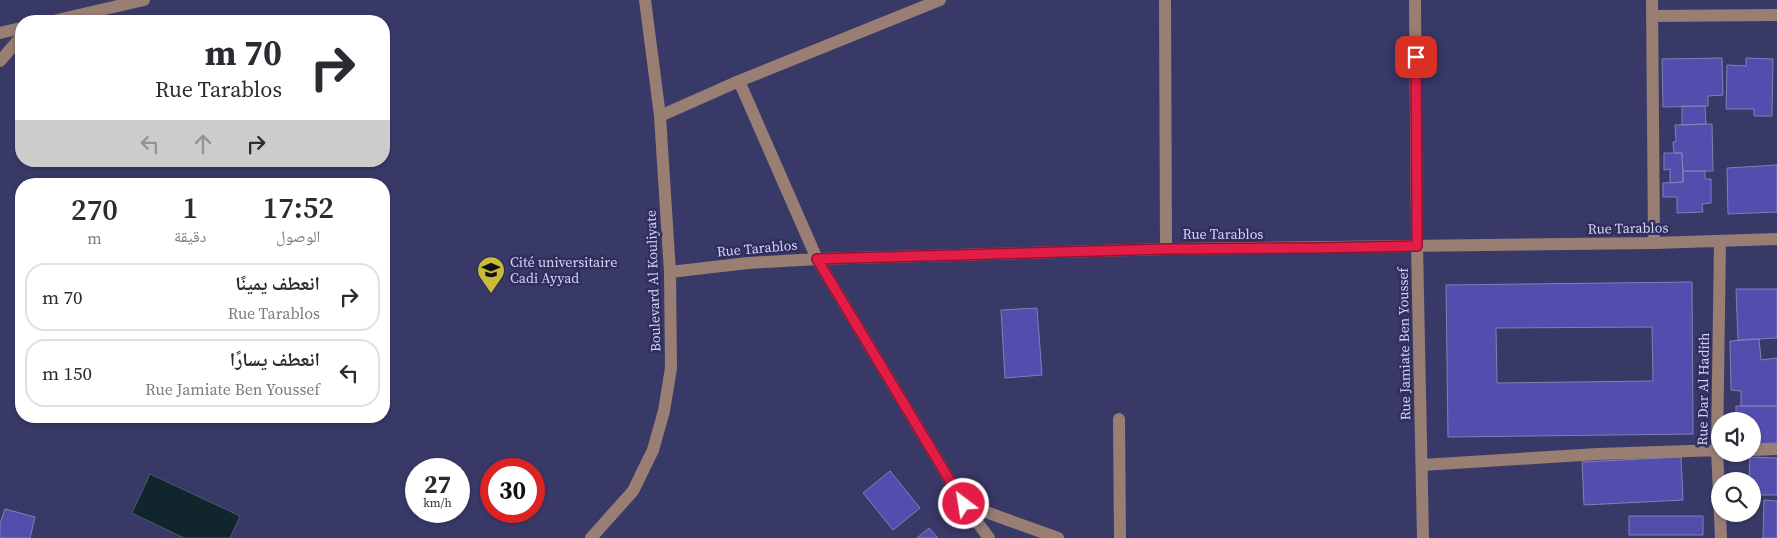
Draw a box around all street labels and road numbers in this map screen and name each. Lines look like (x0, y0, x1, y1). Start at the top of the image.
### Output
street label: Boulevard Al Kouliyate (641, 210, 665, 352)
street label: Rue Tarablos (1587, 217, 1669, 239)
street label: Rue Tarablos (1183, 224, 1263, 244)
street label: Rue Tarablos (716, 235, 798, 261)
street label: Rue Jamiate Ben Youssef (1393, 266, 1415, 421)
street label: Rue Dar Al Hadith (1692, 332, 1714, 446)

